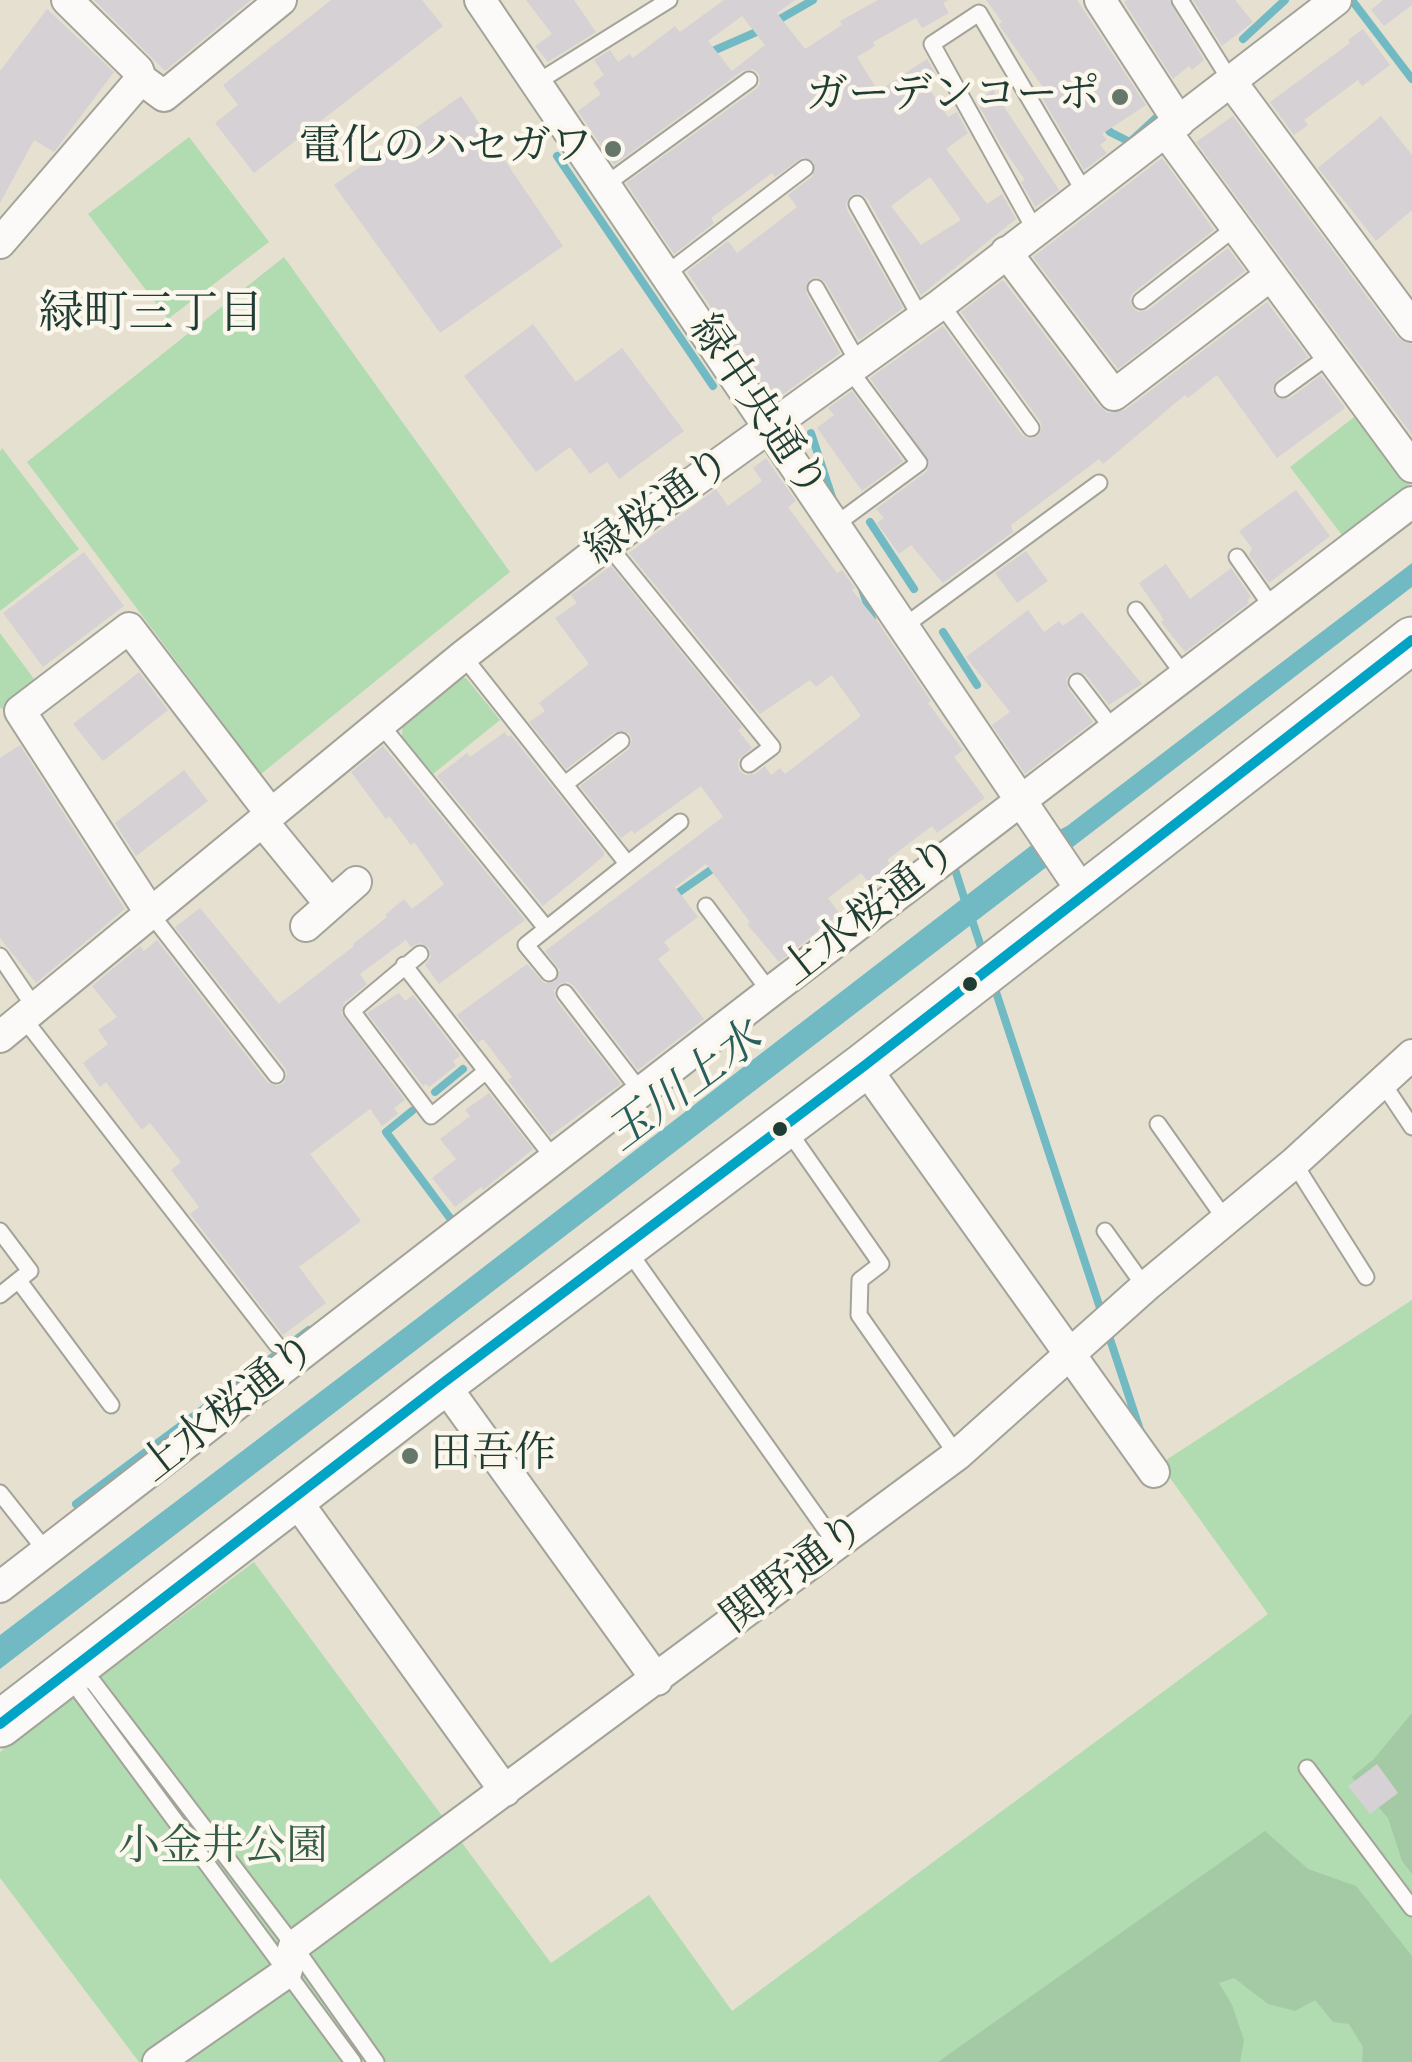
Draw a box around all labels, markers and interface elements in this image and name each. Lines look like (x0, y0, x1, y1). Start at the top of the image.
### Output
place label: ガーデンコーポ (806, 72, 1100, 122)
marker: ガーデンコーポ (1109, 86, 1131, 108)
place label: 電化のハセガワ (299, 124, 593, 174)
marker: 電化のハセガワ (602, 138, 624, 160)
district label: 緑町三丁目 (39, 290, 263, 344)
street label: 緑中央通り (676, 307, 836, 509)
street label: 緑桜通り (577, 438, 743, 578)
street label: 上水桜通り (773, 829, 969, 999)
unlabelled marker (960, 974, 980, 994)
water label: 玉川上水 (598, 1013, 774, 1165)
unlabelled marker (770, 1119, 790, 1139)
street label: 上水桜通り (132, 1325, 328, 1495)
place label: 田吾作 (430, 1431, 556, 1481)
marker: 田吾作 (399, 1445, 421, 1467)
street label: 関野通り (713, 1504, 877, 1646)
park label: 小金井公園 (118, 1824, 328, 1874)

